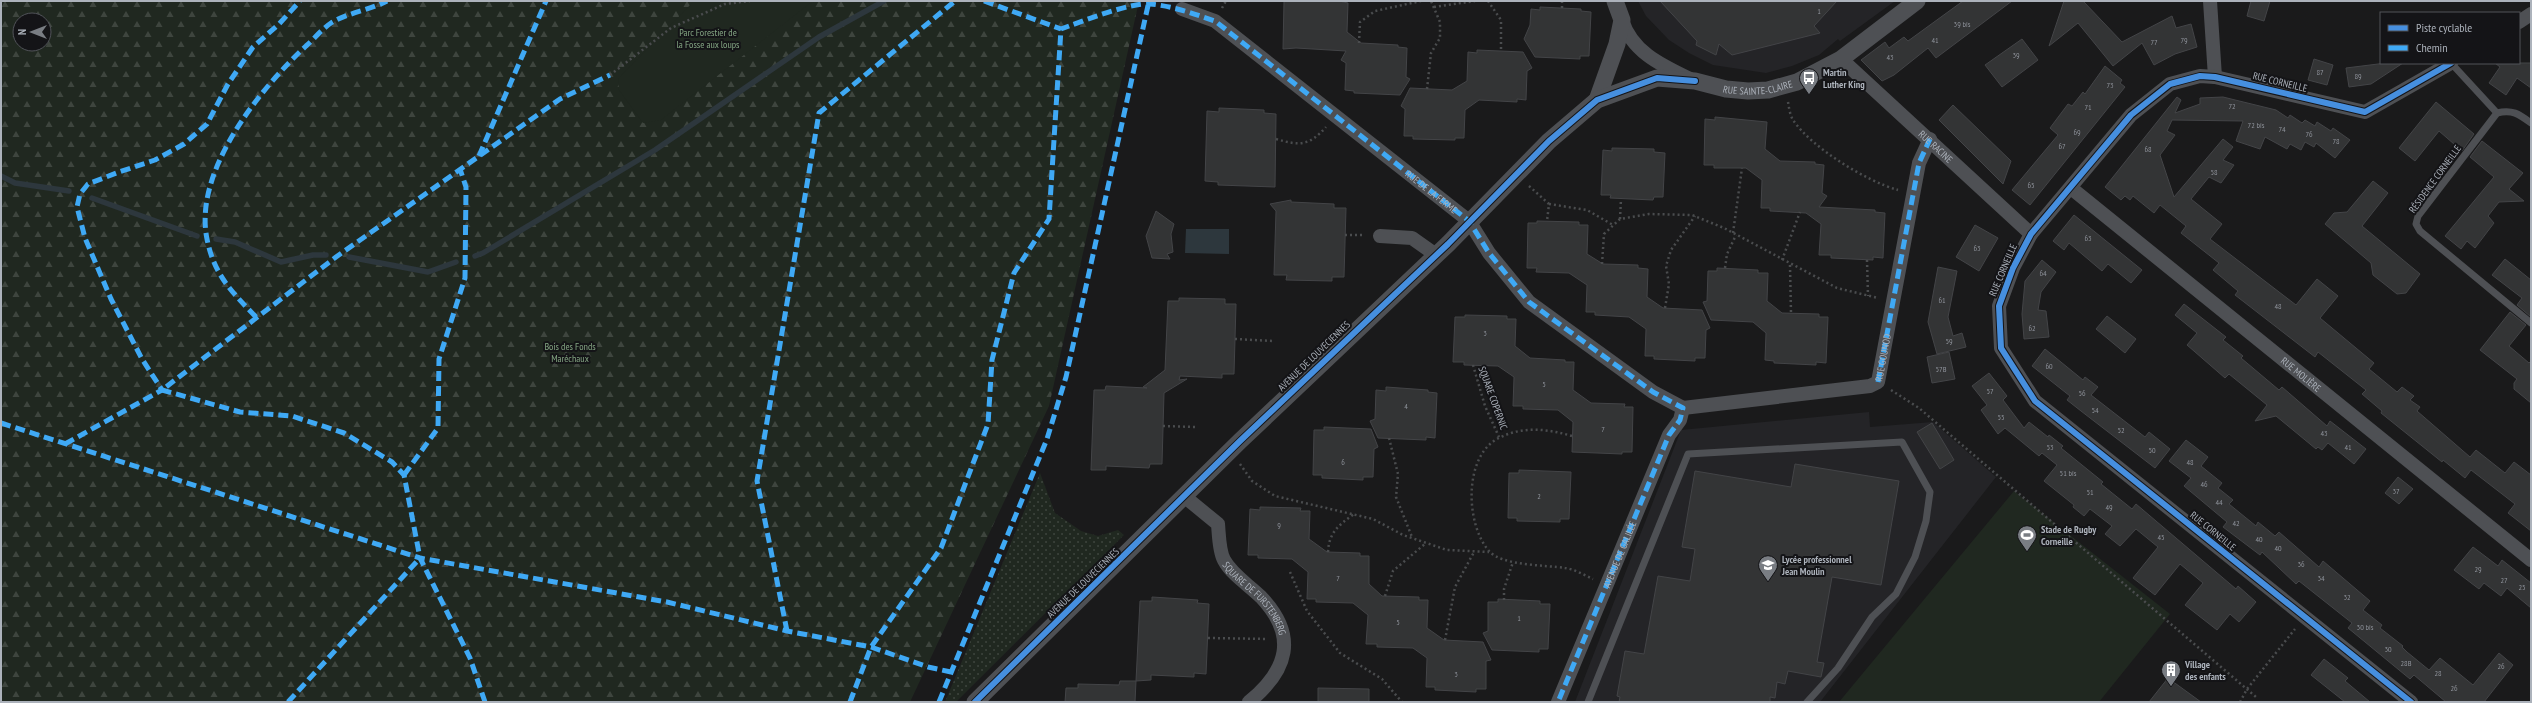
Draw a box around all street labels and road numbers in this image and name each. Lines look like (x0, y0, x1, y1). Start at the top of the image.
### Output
street label: RUE CORNEILLE (2251, 69, 2309, 95)
street label: RUE SAINTE-CLAIRE (1722, 77, 1794, 98)
street label: RUE RACINE (1916, 127, 1956, 165)
street label: RÉSIDENCE CORNEILLE (2406, 142, 2464, 216)
street label: RUE DE LA FERME (1403, 167, 1460, 216)
street label: RUE CORNEILLE (1986, 242, 2020, 298)
street label: AVENUE DE LOUVECIENNES (1275, 318, 1353, 394)
street label: RUE GOUNOD (1872, 333, 1893, 382)
street label: RUE MOLIÈRE (2278, 354, 2324, 394)
street label: SQUARE COPERNIC (1475, 364, 1511, 432)
street label: RUE CORNEILLE (2187, 508, 2239, 554)
street label: AVENUE DE GALILÉE (1600, 519, 1639, 589)
street label: AVENUE DE LOUVECIENNES (1044, 545, 1122, 621)
street label: SQUARE DE FURSTENBERG (1220, 559, 1289, 636)

